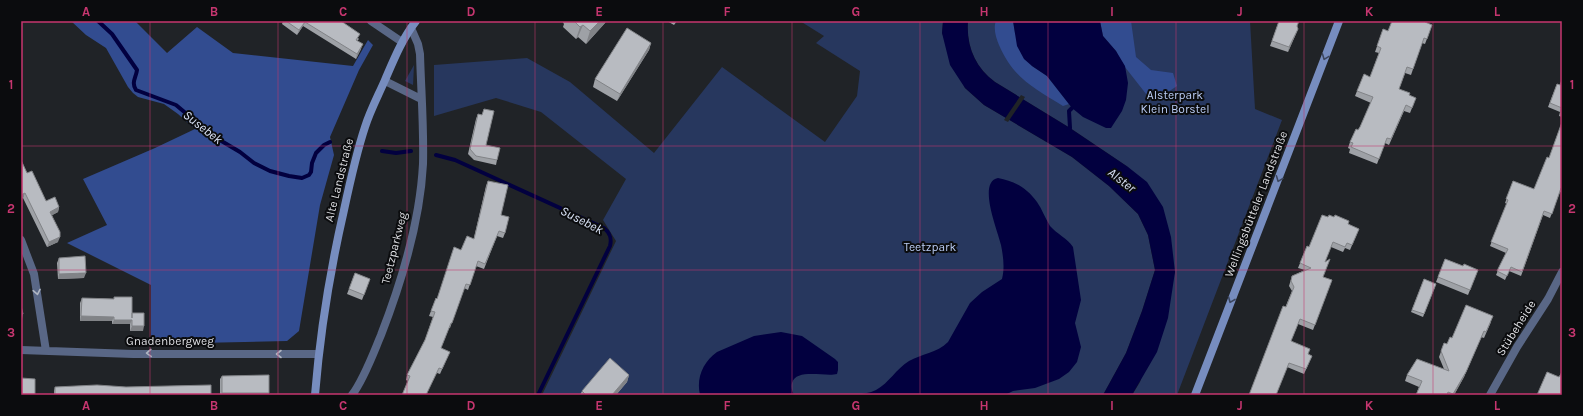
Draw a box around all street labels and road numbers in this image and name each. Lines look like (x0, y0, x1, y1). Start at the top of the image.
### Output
street label: Wellingsbütteler Landstraße (1222, 129, 1290, 279)
street label: Alte Landstraße (322, 137, 356, 223)
street label: Teetzparkweg (378, 210, 410, 286)
street label: Stübeheide (1493, 298, 1539, 358)
street label: Gnadenbergweg (126, 334, 214, 348)

